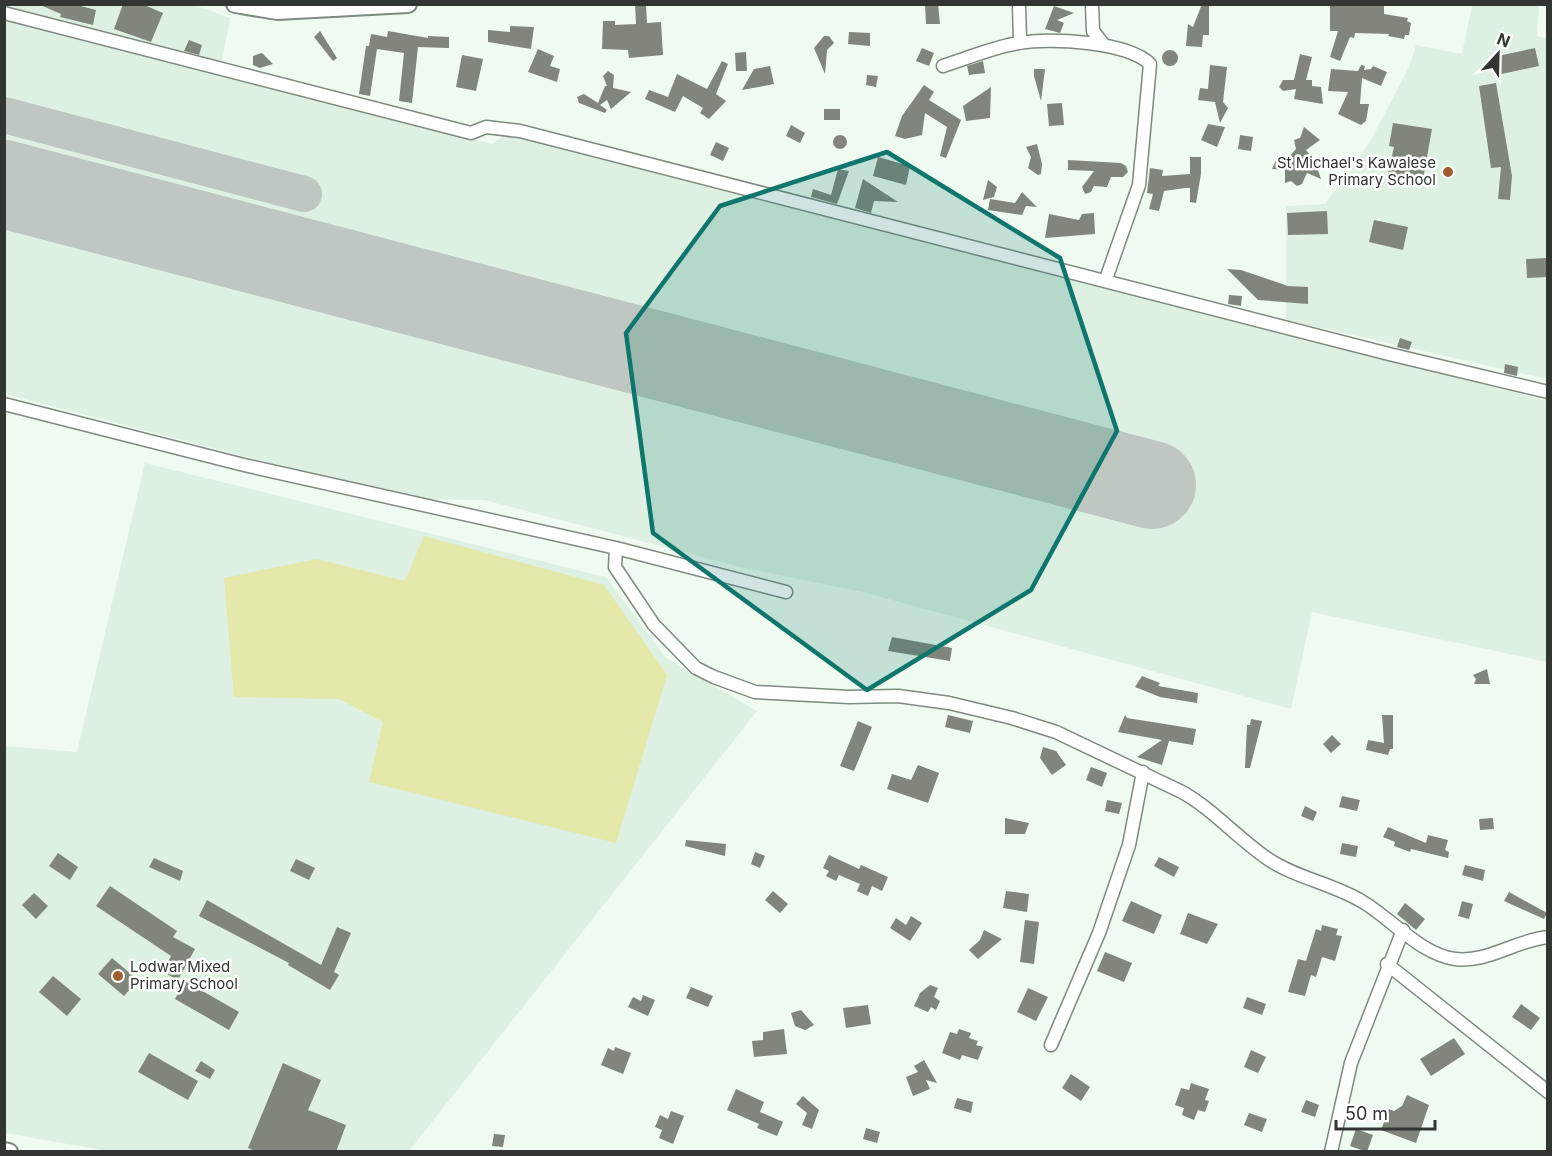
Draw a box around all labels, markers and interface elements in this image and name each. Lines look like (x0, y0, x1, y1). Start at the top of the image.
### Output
north arrow (1468, 24, 1528, 84)
text: N (1494, 29, 1513, 52)
place label: St Michael's Kawalese Primary School (1277, 153, 1436, 189)
marker: St Michael's Kawalese Primary School (1441, 165, 1455, 179)
place label: Lodwar Mixed Primary School (130, 957, 238, 993)
marker: Lodwar Mixed Primary School (111, 969, 125, 983)
scale bar (1336, 1093, 1435, 1131)
text: 50 m (1345, 1103, 1388, 1124)

